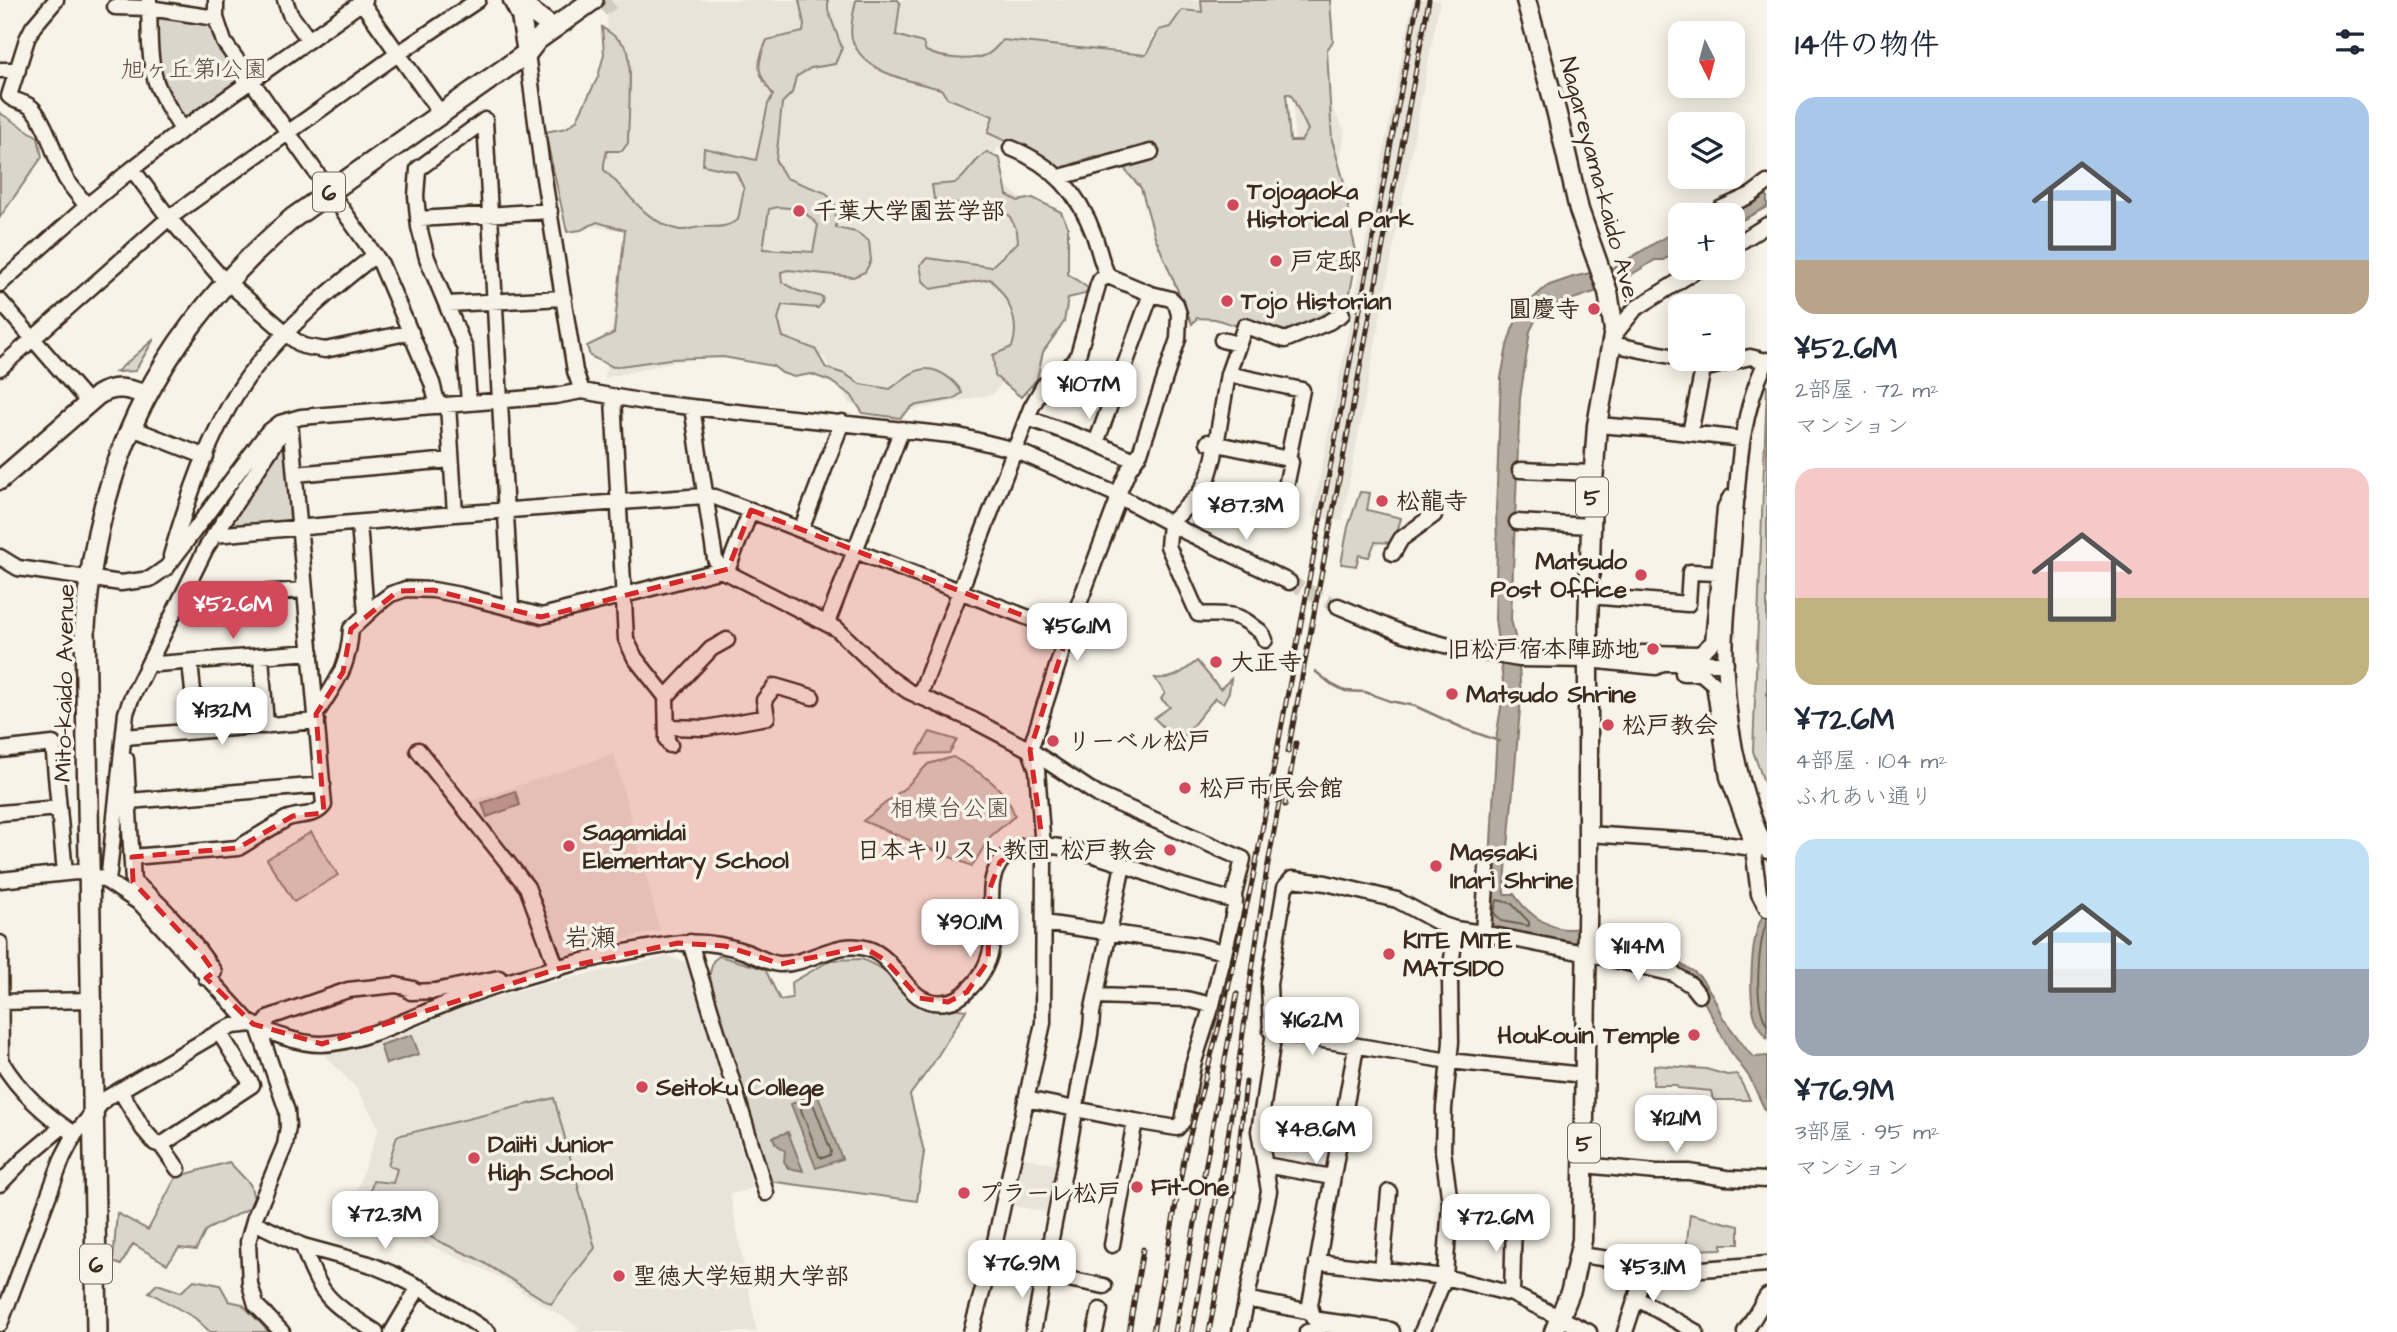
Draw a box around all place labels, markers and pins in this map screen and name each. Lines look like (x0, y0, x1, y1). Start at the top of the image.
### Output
place label: Tojogaoka Historical Park (1246, 175, 1414, 237)
place label: 千葉大学園芸学部 (813, 195, 1005, 229)
marker: Tojogaoka Historical Park (1225, 197, 1241, 213)
marker: 千葉大学園芸学部 (791, 203, 807, 219)
place label: 戸定邸 (1290, 245, 1362, 279)
marker: 戸定邸 (1268, 253, 1284, 269)
place label: Tojo Historian (1240, 285, 1391, 319)
marker: Tojo Historian (1219, 293, 1235, 309)
place label: 圓慶寺 (1508, 293, 1580, 327)
marker: 圓慶寺 (1586, 301, 1602, 317)
pin: ¥107M (1040, 362, 1138, 421)
pin: ¥87.3M (1189, 482, 1303, 542)
place label: 松龍寺 (1396, 485, 1468, 519)
marker: 松龍寺 (1374, 493, 1390, 509)
place label: Matsudo Post Office (1490, 545, 1627, 607)
marker: Matsudo Post Office (1633, 567, 1649, 583)
pin: ¥52.6M (176, 582, 290, 641)
pin: ¥56.1M (1020, 604, 1134, 663)
place label: 旧松戸宿本陣跡地 (1447, 633, 1639, 667)
marker: 旧松戸宿本陣跡地 (1645, 641, 1661, 657)
place label: 大正寺 (1230, 646, 1302, 680)
marker: 大正寺 (1208, 654, 1224, 670)
place label: Matsudo Shrine (1466, 678, 1637, 712)
marker: Matsudo Shrine (1444, 686, 1460, 702)
pin: ¥132M (173, 688, 271, 747)
place label: 松戸教会 (1622, 709, 1718, 743)
marker: 松戸教会 (1600, 717, 1616, 733)
place label: リーベル松戸 (1067, 725, 1211, 759)
marker: リーベル松戸 (1045, 733, 1061, 749)
place label: 松戸市民会館 (1199, 772, 1343, 806)
marker: 松戸市民会館 (1177, 780, 1193, 796)
place label: Sagamidai Elementary School (582, 816, 789, 880)
place label: 日本キリスト教団 松戸教会 (856, 834, 1156, 868)
place label: Massaki Inari Shrine (1450, 836, 1574, 898)
marker: Sagamidai Elementary School (561, 838, 577, 854)
marker: 日本キリスト教団 松戸教会 (1162, 842, 1178, 858)
marker: Massaki Inari Shrine (1428, 858, 1444, 874)
pin: ¥90.1M (913, 900, 1027, 959)
pin: ¥114M (1589, 923, 1687, 983)
place label: KITE MITE MATSIDO (1403, 924, 1513, 986)
marker: KITE MITE MATSIDO (1381, 946, 1397, 962)
pin: ¥162M (1263, 998, 1361, 1057)
place label: Houkouin Temple (1497, 1019, 1680, 1053)
marker: Houkouin Temple (1686, 1027, 1702, 1043)
place label: Seitoku College (655, 1071, 824, 1106)
marker: Seitoku College (634, 1079, 650, 1095)
pin: ¥121M (1627, 1096, 1725, 1155)
pin: ¥48.6M (1259, 1106, 1373, 1166)
place label: Daiiti Junior High School (488, 1128, 614, 1191)
marker: Daiiti Junior High School (466, 1150, 482, 1166)
place label: Fit-One (1151, 1171, 1229, 1205)
place label: プラーレ松戸 (978, 1177, 1121, 1211)
marker: Fit-One (1129, 1179, 1145, 1195)
marker: プラーレ松戸 (956, 1185, 972, 1201)
pin: ¥72.3M (328, 1192, 442, 1251)
pin: ¥72.6M (1439, 1194, 1553, 1254)
pin: ¥76.9M (965, 1240, 1079, 1300)
pin: ¥53.1M (1596, 1244, 1710, 1304)
place label: 聖徳大学短期大学部 (633, 1260, 849, 1294)
marker: 聖徳大学短期大学部 (611, 1268, 627, 1284)

